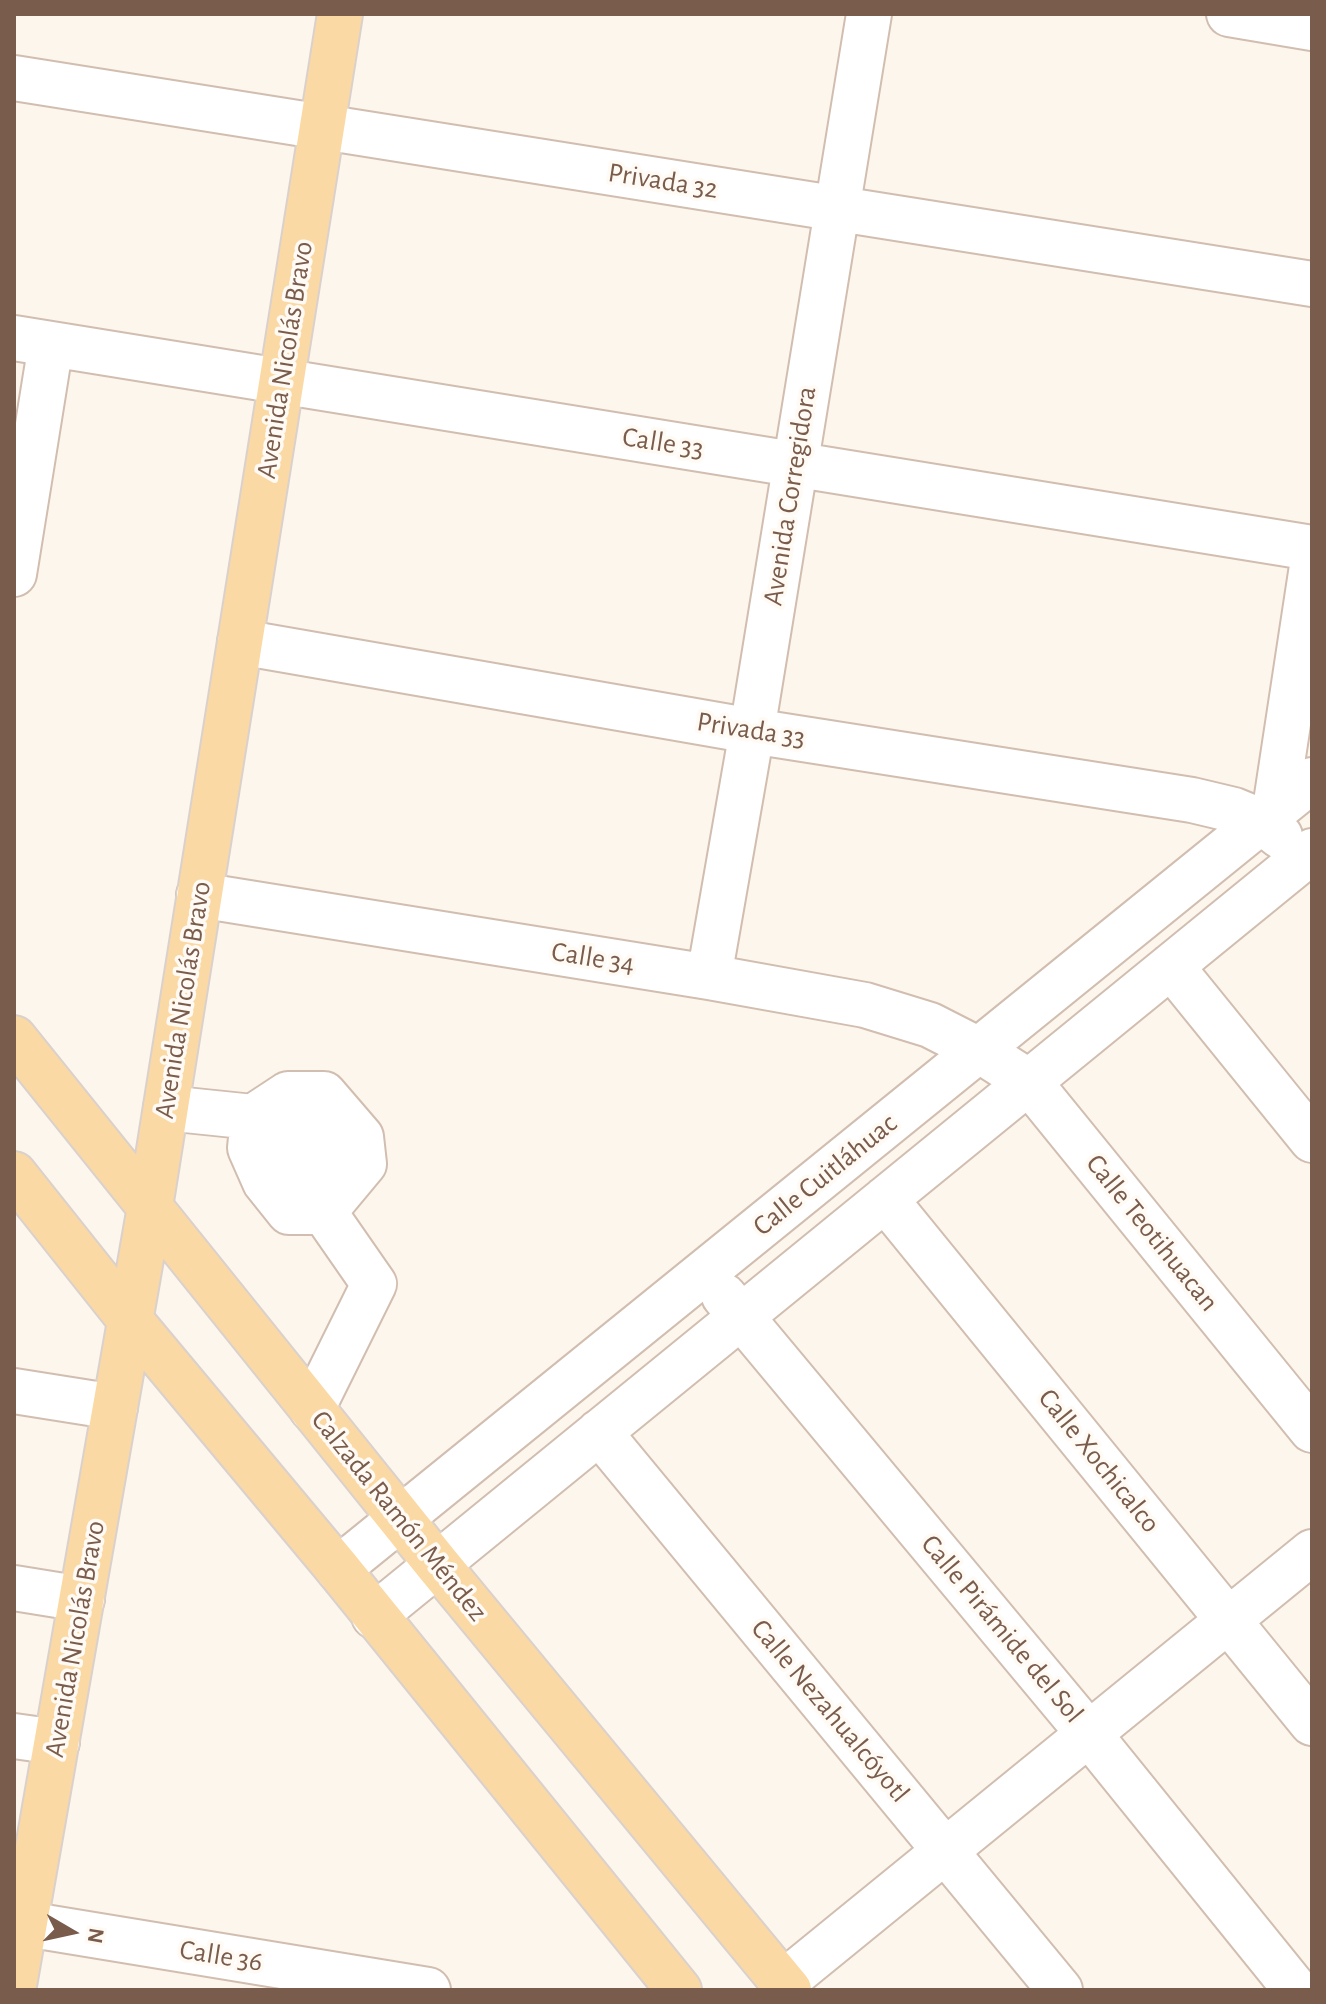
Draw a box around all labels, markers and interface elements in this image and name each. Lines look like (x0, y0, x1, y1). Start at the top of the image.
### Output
street label: Privada 32 (606, 156, 720, 206)
street label: Avenida Nicolás Bravo (250, 239, 320, 481)
street label: Avenida Corregidora (756, 384, 824, 608)
street label: Calle 33 (620, 420, 706, 466)
street label: Privada 33 (694, 705, 808, 755)
street label: Avenida Nicolás Bravo (148, 879, 218, 1121)
street label: Calle 34 (549, 935, 637, 981)
street label: Calle Cuitláhuac (746, 1107, 904, 1243)
street label: Calle Teotihuacan (1078, 1148, 1226, 1318)
street label: Calle Xochicalco (1031, 1382, 1167, 1540)
street label: Calzada Ramón Méndez (304, 1404, 494, 1628)
street label: Avenida Nicolás Bravo (38, 1518, 112, 1760)
street label: Calle Pirámide del Sol (914, 1528, 1090, 1730)
street label: Calle Nezahualcóyotl (744, 1613, 916, 1809)
north arrow (32, 1892, 112, 1972)
text: N (84, 1926, 108, 1945)
street label: Calle 36 (177, 1933, 265, 1979)

